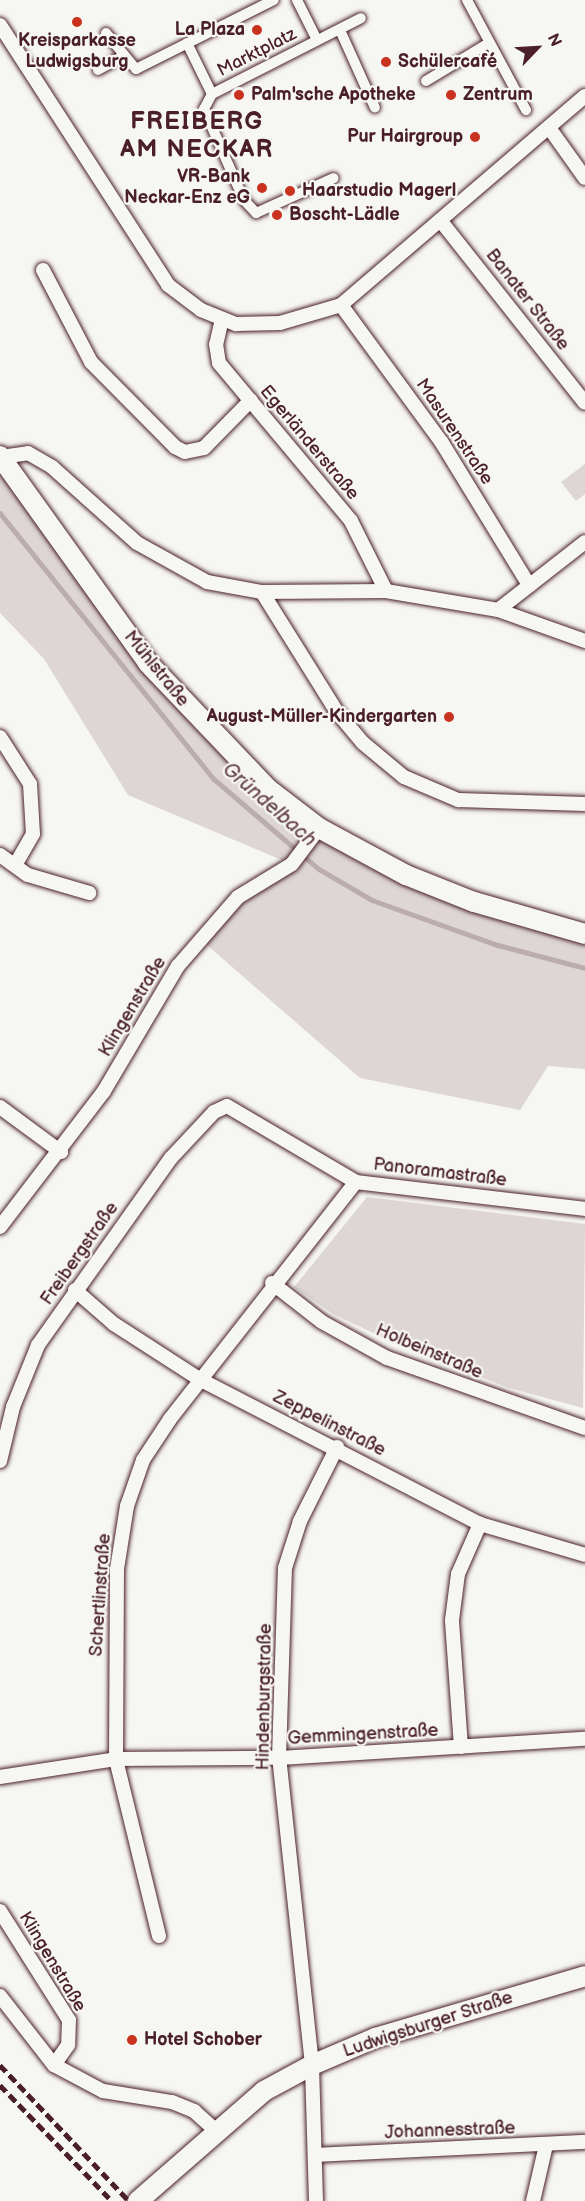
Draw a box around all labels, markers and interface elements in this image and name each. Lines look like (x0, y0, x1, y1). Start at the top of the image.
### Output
marker: Kreisparkasse Ludwigsburg (70, 15, 84, 29)
north arrow (507, 18, 567, 78)
place label: La Plaza (175, 19, 245, 41)
marker: La Plaza (250, 23, 264, 37)
street label: Marktplatz (214, 24, 300, 82)
place label: Kreisparkasse Ludwigsburg (18, 31, 136, 74)
text: N (543, 31, 565, 50)
place label: Schülercafé (398, 51, 497, 73)
marker: Schülercafé (379, 55, 393, 69)
place label: Palm'sche Apotheke (251, 84, 416, 106)
place label: Zentrum (463, 84, 533, 106)
marker: Palm'sche Apotheke (232, 88, 246, 102)
marker: Zentrum (444, 88, 458, 102)
district label: FREIBERG AM NECKAR (120, 108, 274, 164)
place label: Pur Hairgroup (347, 126, 463, 148)
marker: Pur Hairgroup (468, 130, 482, 144)
place label: VR-Bank Neckar-Enz eG (124, 167, 250, 210)
place label: Haarstudio Magerl (302, 180, 456, 202)
marker: VR-Bank Neckar-Enz eG (255, 181, 269, 195)
marker: Haarstudio Magerl (283, 184, 297, 198)
place label: Boscht-Lädle (289, 204, 400, 226)
marker: Boscht-Lädle (270, 208, 284, 222)
street label: Banater Straße (481, 245, 573, 355)
street label: Masurenstraße (411, 375, 497, 489)
street label: Egerländerstraße (255, 381, 363, 505)
street label: Mühlstraße (119, 627, 193, 711)
place label: August-Müller-Kindergarten (207, 706, 437, 728)
marker: August-Müller-Kindergarten (442, 710, 456, 724)
water label: Gründelbach (217, 758, 321, 852)
street label: Klingenstraße (95, 953, 171, 1061)
street label: Panoramastraße (372, 1154, 508, 1192)
street label: Freibergstraße (37, 1198, 123, 1310)
street label: Holbeinstraße (372, 1320, 486, 1384)
street label: Zeppelinstraße (269, 1386, 389, 1462)
street label: Schertlinstraße (86, 1533, 116, 1657)
street label: Hindenburgstraße (253, 1623, 277, 1771)
street label: Gemmingenstraße (287, 1720, 439, 1750)
street label: Klingenstraße (14, 1908, 90, 2016)
street label: Ludwigsburger Straße (340, 1987, 516, 2063)
place label: Hotel Schober (144, 2029, 262, 2051)
marker: Hotel Schober (125, 2033, 139, 2047)
street label: Johannesstraße (384, 2118, 516, 2144)

